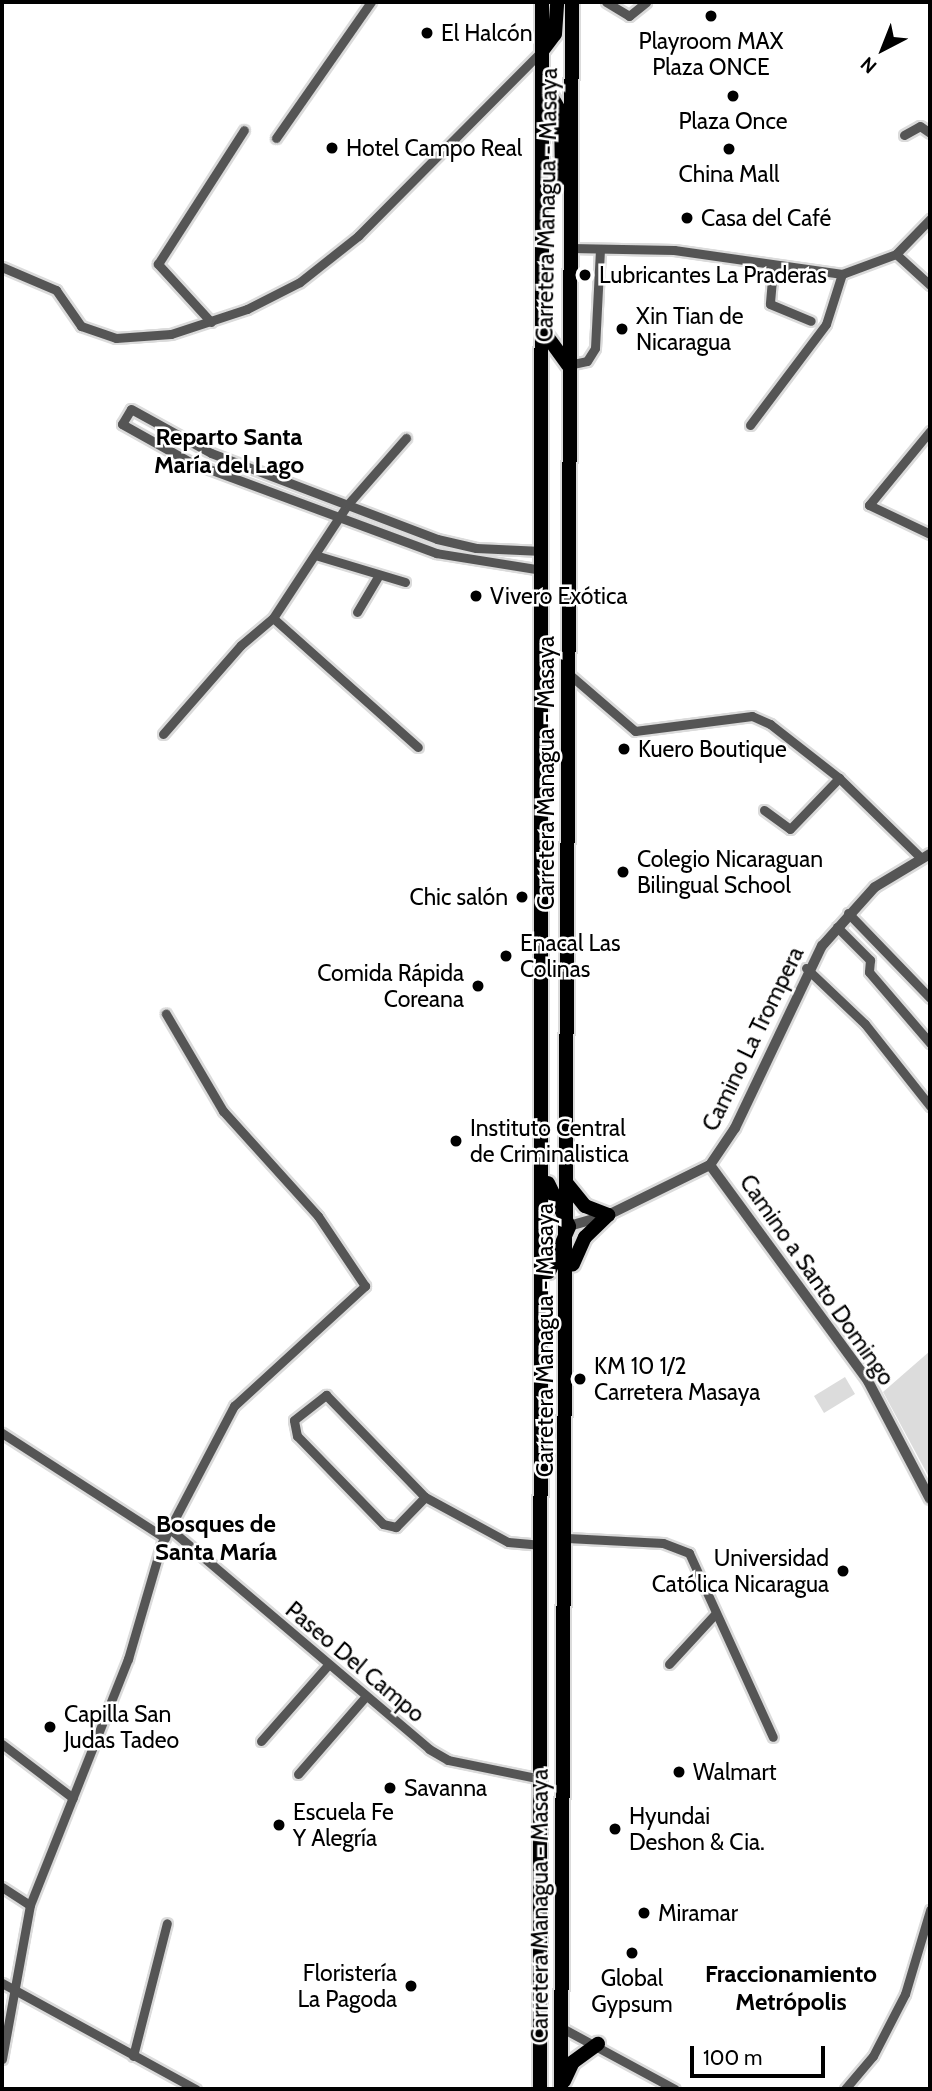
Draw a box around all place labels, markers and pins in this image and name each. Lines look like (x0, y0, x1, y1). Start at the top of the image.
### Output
marker: Playroom MAX Plaza ONCE (703, 8, 719, 24)
place label: El Halcón (441, 19, 532, 47)
marker: El Halcón (419, 25, 435, 41)
place label: Playroom MAX Plaza ONCE (639, 27, 783, 81)
marker: Plaza Once (725, 88, 741, 104)
place label: Plaza Once (678, 107, 788, 135)
place label: Hotel Campo Real (346, 134, 522, 162)
marker: Hotel Campo Real (324, 140, 340, 156)
marker: China Mall (721, 141, 737, 157)
place label: China Mall (678, 160, 780, 188)
place label: Casa del Café (701, 204, 831, 232)
marker: Casa del Café (679, 210, 695, 226)
place label: Lubricantes La Praderas (599, 261, 827, 289)
marker: Lubricantes La Praderas (577, 267, 593, 283)
place label: Xin Tian de Nicaragua (636, 302, 744, 356)
marker: Xin Tian de Nicaragua (614, 321, 630, 337)
place label: Vivero Exótica (490, 582, 627, 610)
marker: Vivero Exótica (468, 588, 484, 604)
place label: Kuero Boutique (638, 735, 787, 763)
marker: Kuero Boutique (616, 741, 632, 757)
place label: Colegio Nicaraguan Bilingual School (637, 845, 823, 899)
marker: Colegio Nicaraguan Bilingual School (615, 864, 631, 880)
place label: Chic salón (409, 883, 508, 911)
marker: Chic salón (514, 889, 530, 905)
place label: Enacal Las Colinas (520, 929, 621, 983)
marker: Enacal Las Colinas (498, 948, 514, 964)
place label: Comida Rápida Coreana (317, 959, 464, 1013)
marker: Comida Rápida Coreana (470, 978, 486, 994)
place label: Instituto Central de Criminalistica (470, 1114, 629, 1168)
marker: Instituto Central de Criminalistica (448, 1133, 464, 1149)
place label: KM 10 1/2 Carretera Masaya (594, 1352, 760, 1406)
marker: KM 10 1/2 Carretera Masaya (572, 1371, 588, 1387)
place label: Universidad Católica Nicaragua (652, 1544, 829, 1598)
marker: Universidad Católica Nicaragua (835, 1563, 851, 1579)
place label: Capilla San Judas Tadeo (64, 1700, 179, 1754)
marker: Capilla San Judas Tadeo (42, 1719, 58, 1735)
place label: Walmart (693, 1758, 777, 1786)
marker: Walmart (671, 1764, 687, 1780)
place label: Savanna (404, 1774, 487, 1802)
marker: Savanna (382, 1780, 398, 1796)
place label: Escuela Fe Y Alegría (293, 1798, 394, 1852)
place label: Hyundai Deshon & Cia. (629, 1802, 765, 1856)
marker: Escuela Fe Y Alegría (271, 1817, 287, 1833)
marker: Hyundai Deshon & Cia. (607, 1821, 623, 1837)
place label: Miramar (658, 1899, 738, 1927)
marker: Miramar (636, 1905, 652, 1921)
marker: Global Gypsum (624, 1945, 640, 1961)
place label: Floristería La Pagoda (297, 1959, 397, 2013)
place label: Global Gypsum (591, 1964, 673, 2018)
marker: Floristería La Pagoda (403, 1978, 419, 1994)

